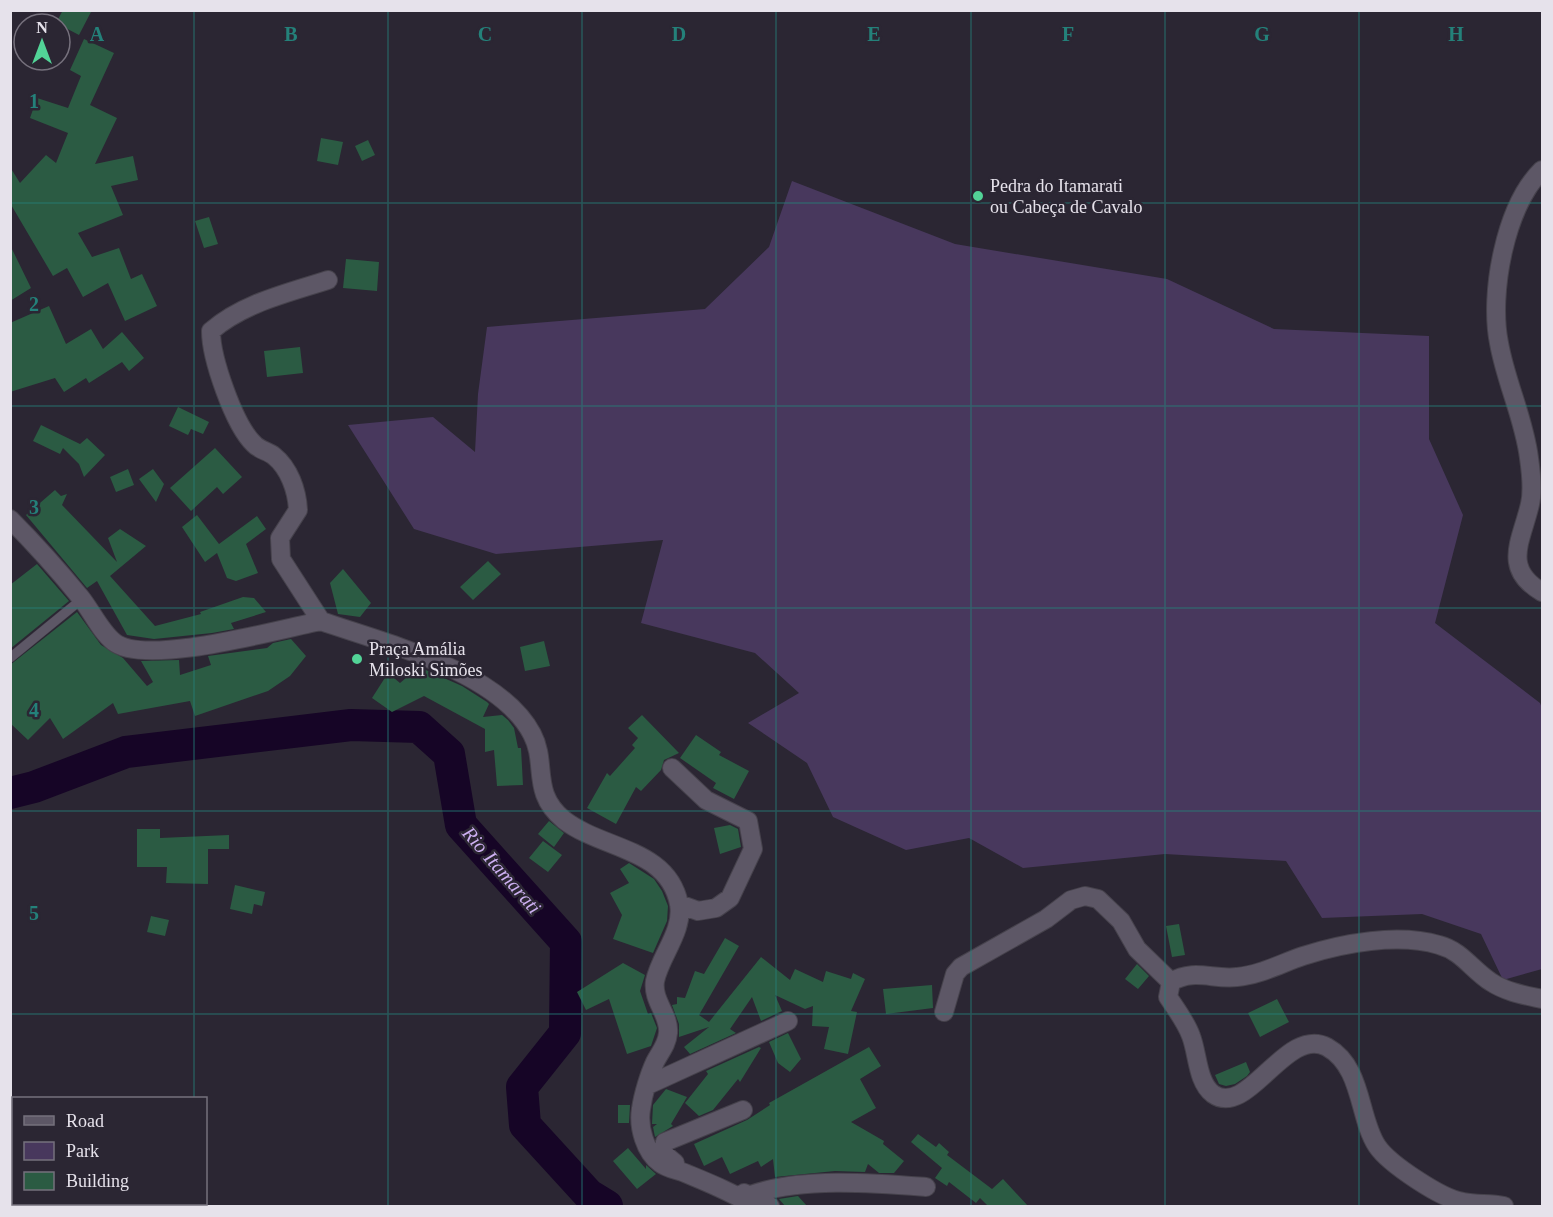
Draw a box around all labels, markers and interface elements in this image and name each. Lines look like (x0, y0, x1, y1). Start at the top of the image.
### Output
north arrow (12, 12, 72, 72)
text: N (36, 19, 48, 36)
text: A (90, 23, 105, 45)
text: B (284, 23, 298, 45)
text: C (478, 23, 492, 45)
text: D (672, 23, 686, 45)
text: E (867, 23, 881, 45)
text: F (1062, 23, 1074, 45)
text: G (1254, 23, 1270, 45)
text: H (1448, 23, 1464, 45)
text: 1 (29, 90, 39, 112)
place label: Pedra do Itamarati ou Cabeça de Cavalo (990, 176, 1142, 217)
marker: Pedra do Itamarati ou Cabeça de Cavalo (971, 189, 985, 203)
text: 2 (29, 293, 39, 315)
text: 3 (29, 496, 39, 518)
place label: Praça Amália Miloski Simões (369, 639, 483, 680)
marker: Praça Amália Miloski Simões (350, 652, 364, 666)
text: 4 (29, 699, 39, 721)
water label: Rio Itamarati (458, 821, 546, 918)
text: 5 (29, 902, 39, 924)
legend (12, 1097, 207, 1205)
text: Road (66, 1111, 104, 1131)
text: Park (66, 1141, 99, 1161)
text: Building (66, 1171, 129, 1191)

